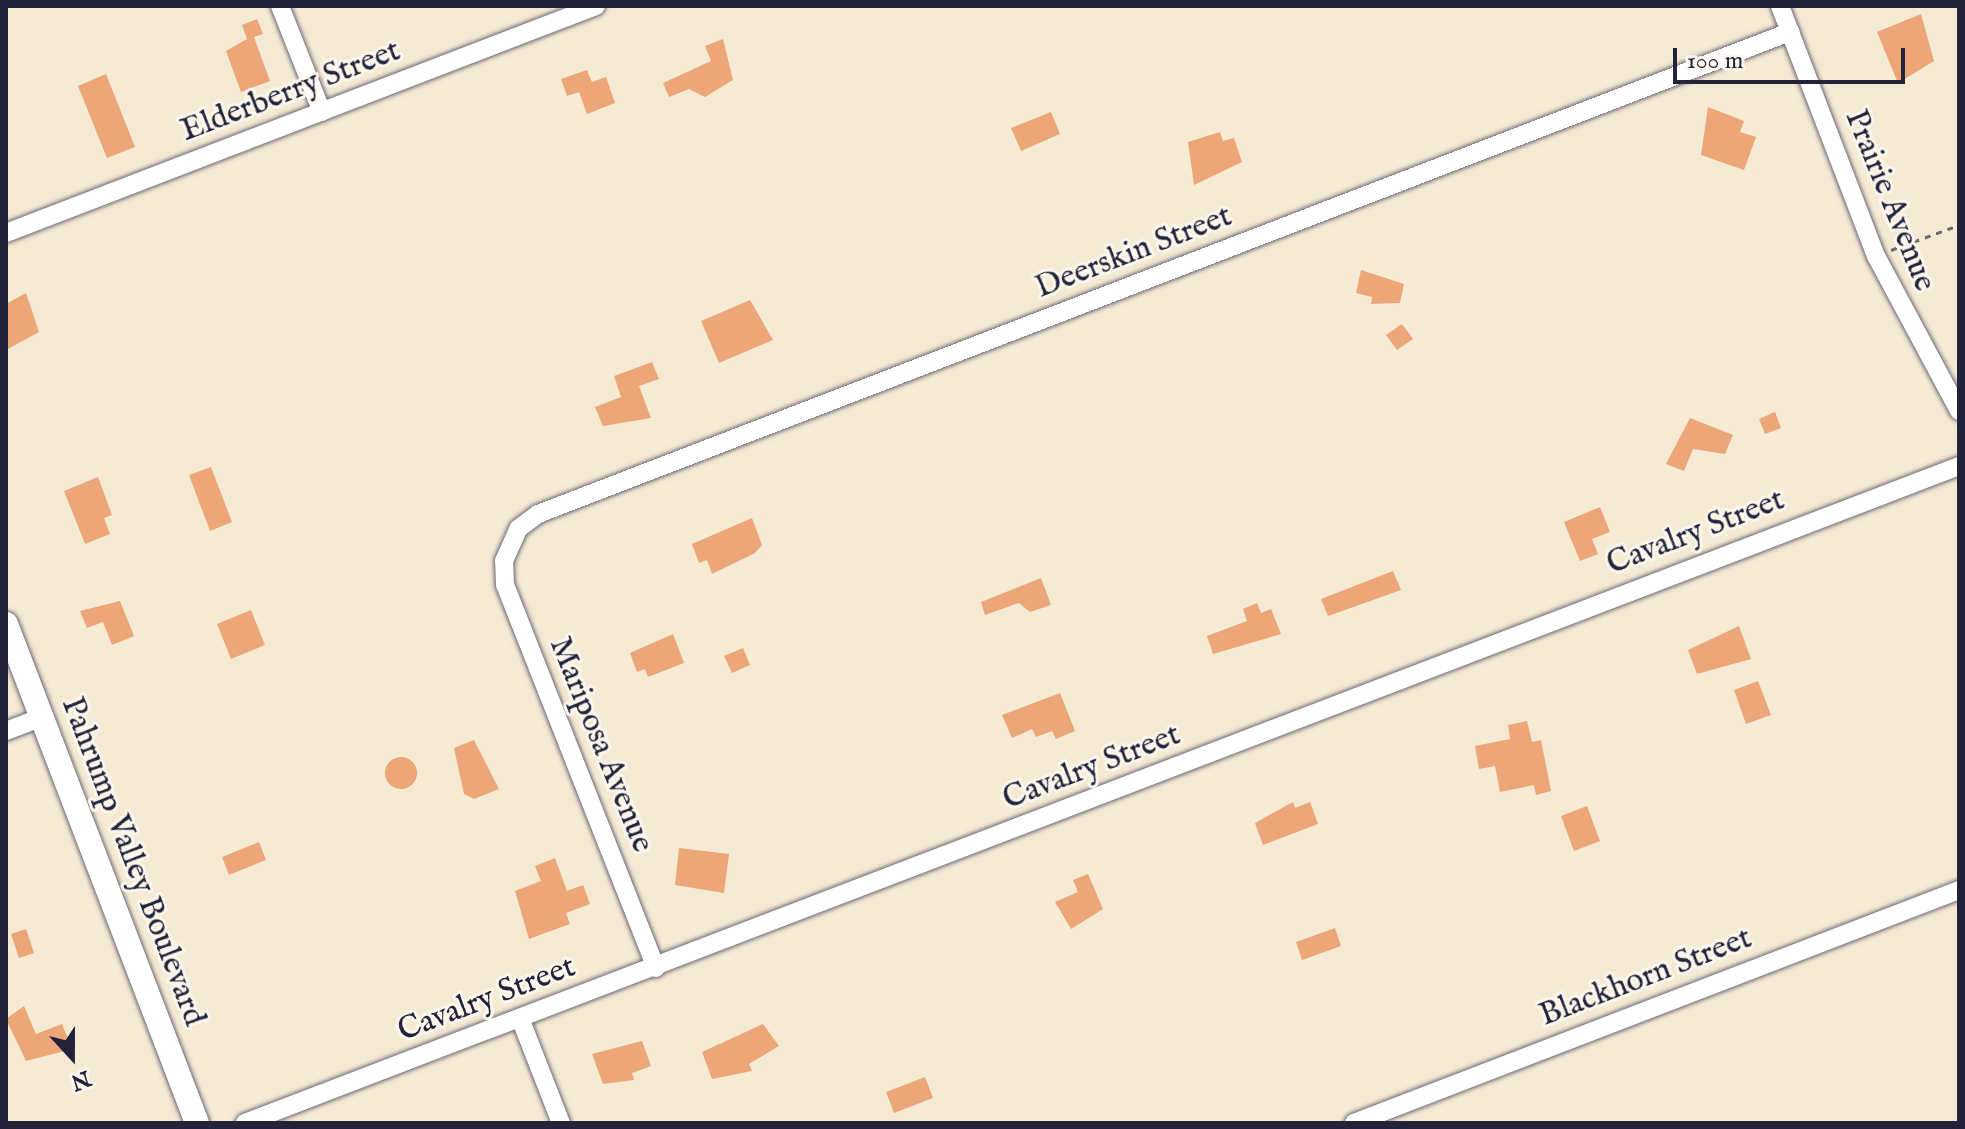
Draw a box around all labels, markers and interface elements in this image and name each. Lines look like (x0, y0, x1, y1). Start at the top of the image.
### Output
scale bar (1677, 32, 1909, 82)
street label: Elderberry Street (176, 33, 406, 151)
text: 100 m (1687, 46, 1743, 77)
street label: Prairie Avenue (1835, 105, 1943, 297)
street label: Deerskin Street (1030, 198, 1238, 308)
street label: Cavalry Street (1602, 482, 1790, 584)
street label: Mariposa Avenue (539, 632, 661, 858)
street label: Pahrump Valley Boulevard (52, 692, 212, 1032)
street label: Cavalry Street (998, 717, 1186, 819)
street label: Blackhorn Street (1535, 920, 1757, 1036)
street label: Cavalry Street (393, 949, 581, 1051)
north arrow (32, 1017, 112, 1097)
text: N (67, 1063, 95, 1096)

